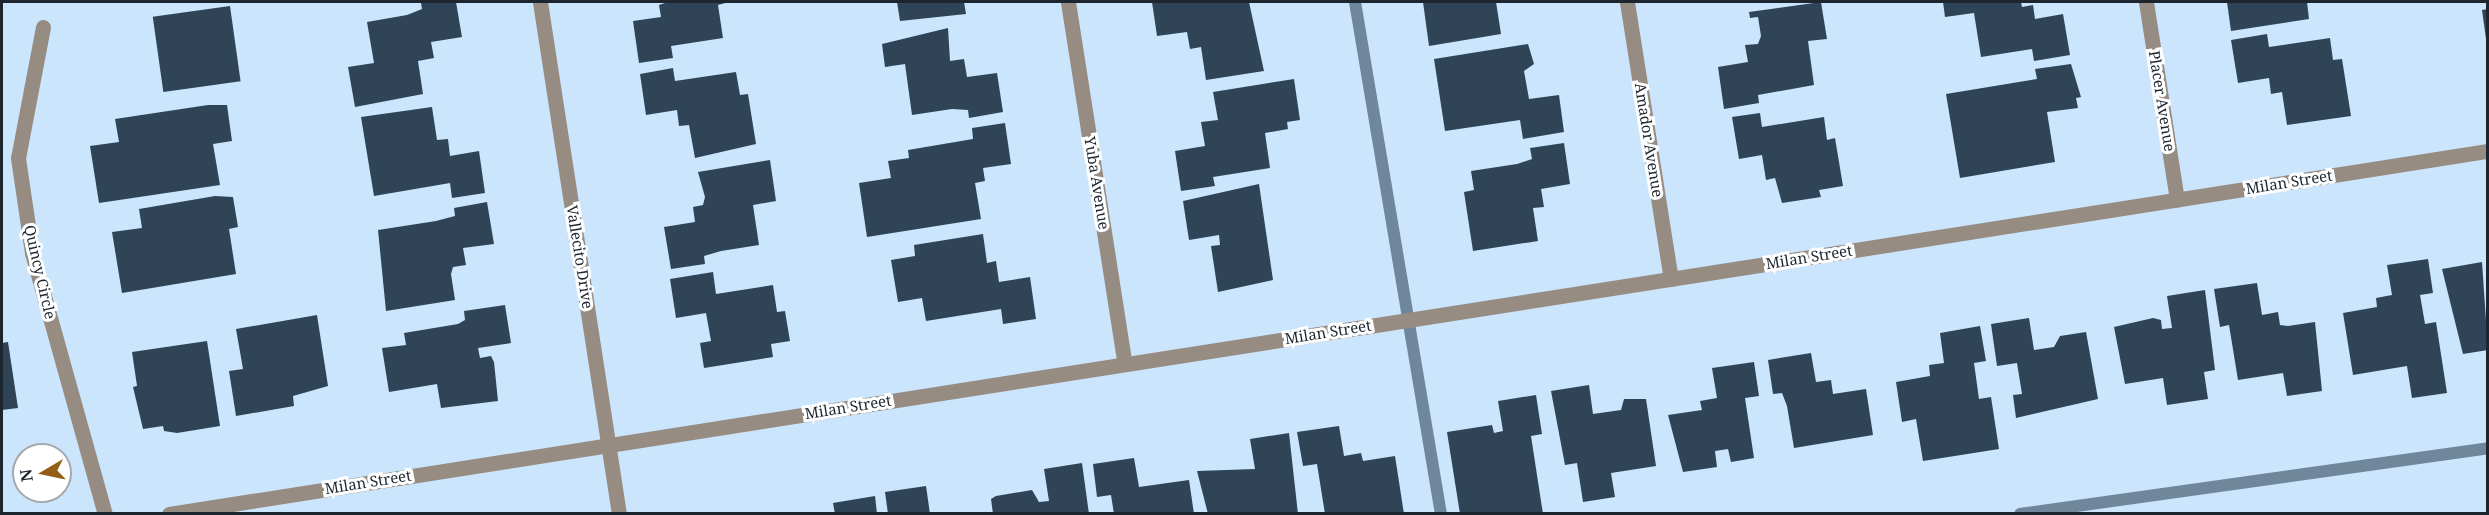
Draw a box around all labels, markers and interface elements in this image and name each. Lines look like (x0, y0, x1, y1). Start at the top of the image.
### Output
street label: Placer Avenue (2145, 49, 2179, 153)
street label: Amador Avenue (1631, 81, 1667, 199)
street label: Yuba Avenue (1081, 135, 1113, 231)
street label: Milan Street (2244, 166, 2334, 198)
street label: Vallecito Drive (563, 204, 597, 310)
street label: Quincy Circle (20, 223, 60, 321)
street label: Milan Street (1764, 241, 1854, 273)
street label: Milan Street (1283, 316, 1373, 348)
street label: Milan Street (803, 391, 893, 423)
north arrow (12, 443, 72, 503)
street label: Milan Street (323, 466, 413, 498)
text: N (14, 468, 38, 483)

